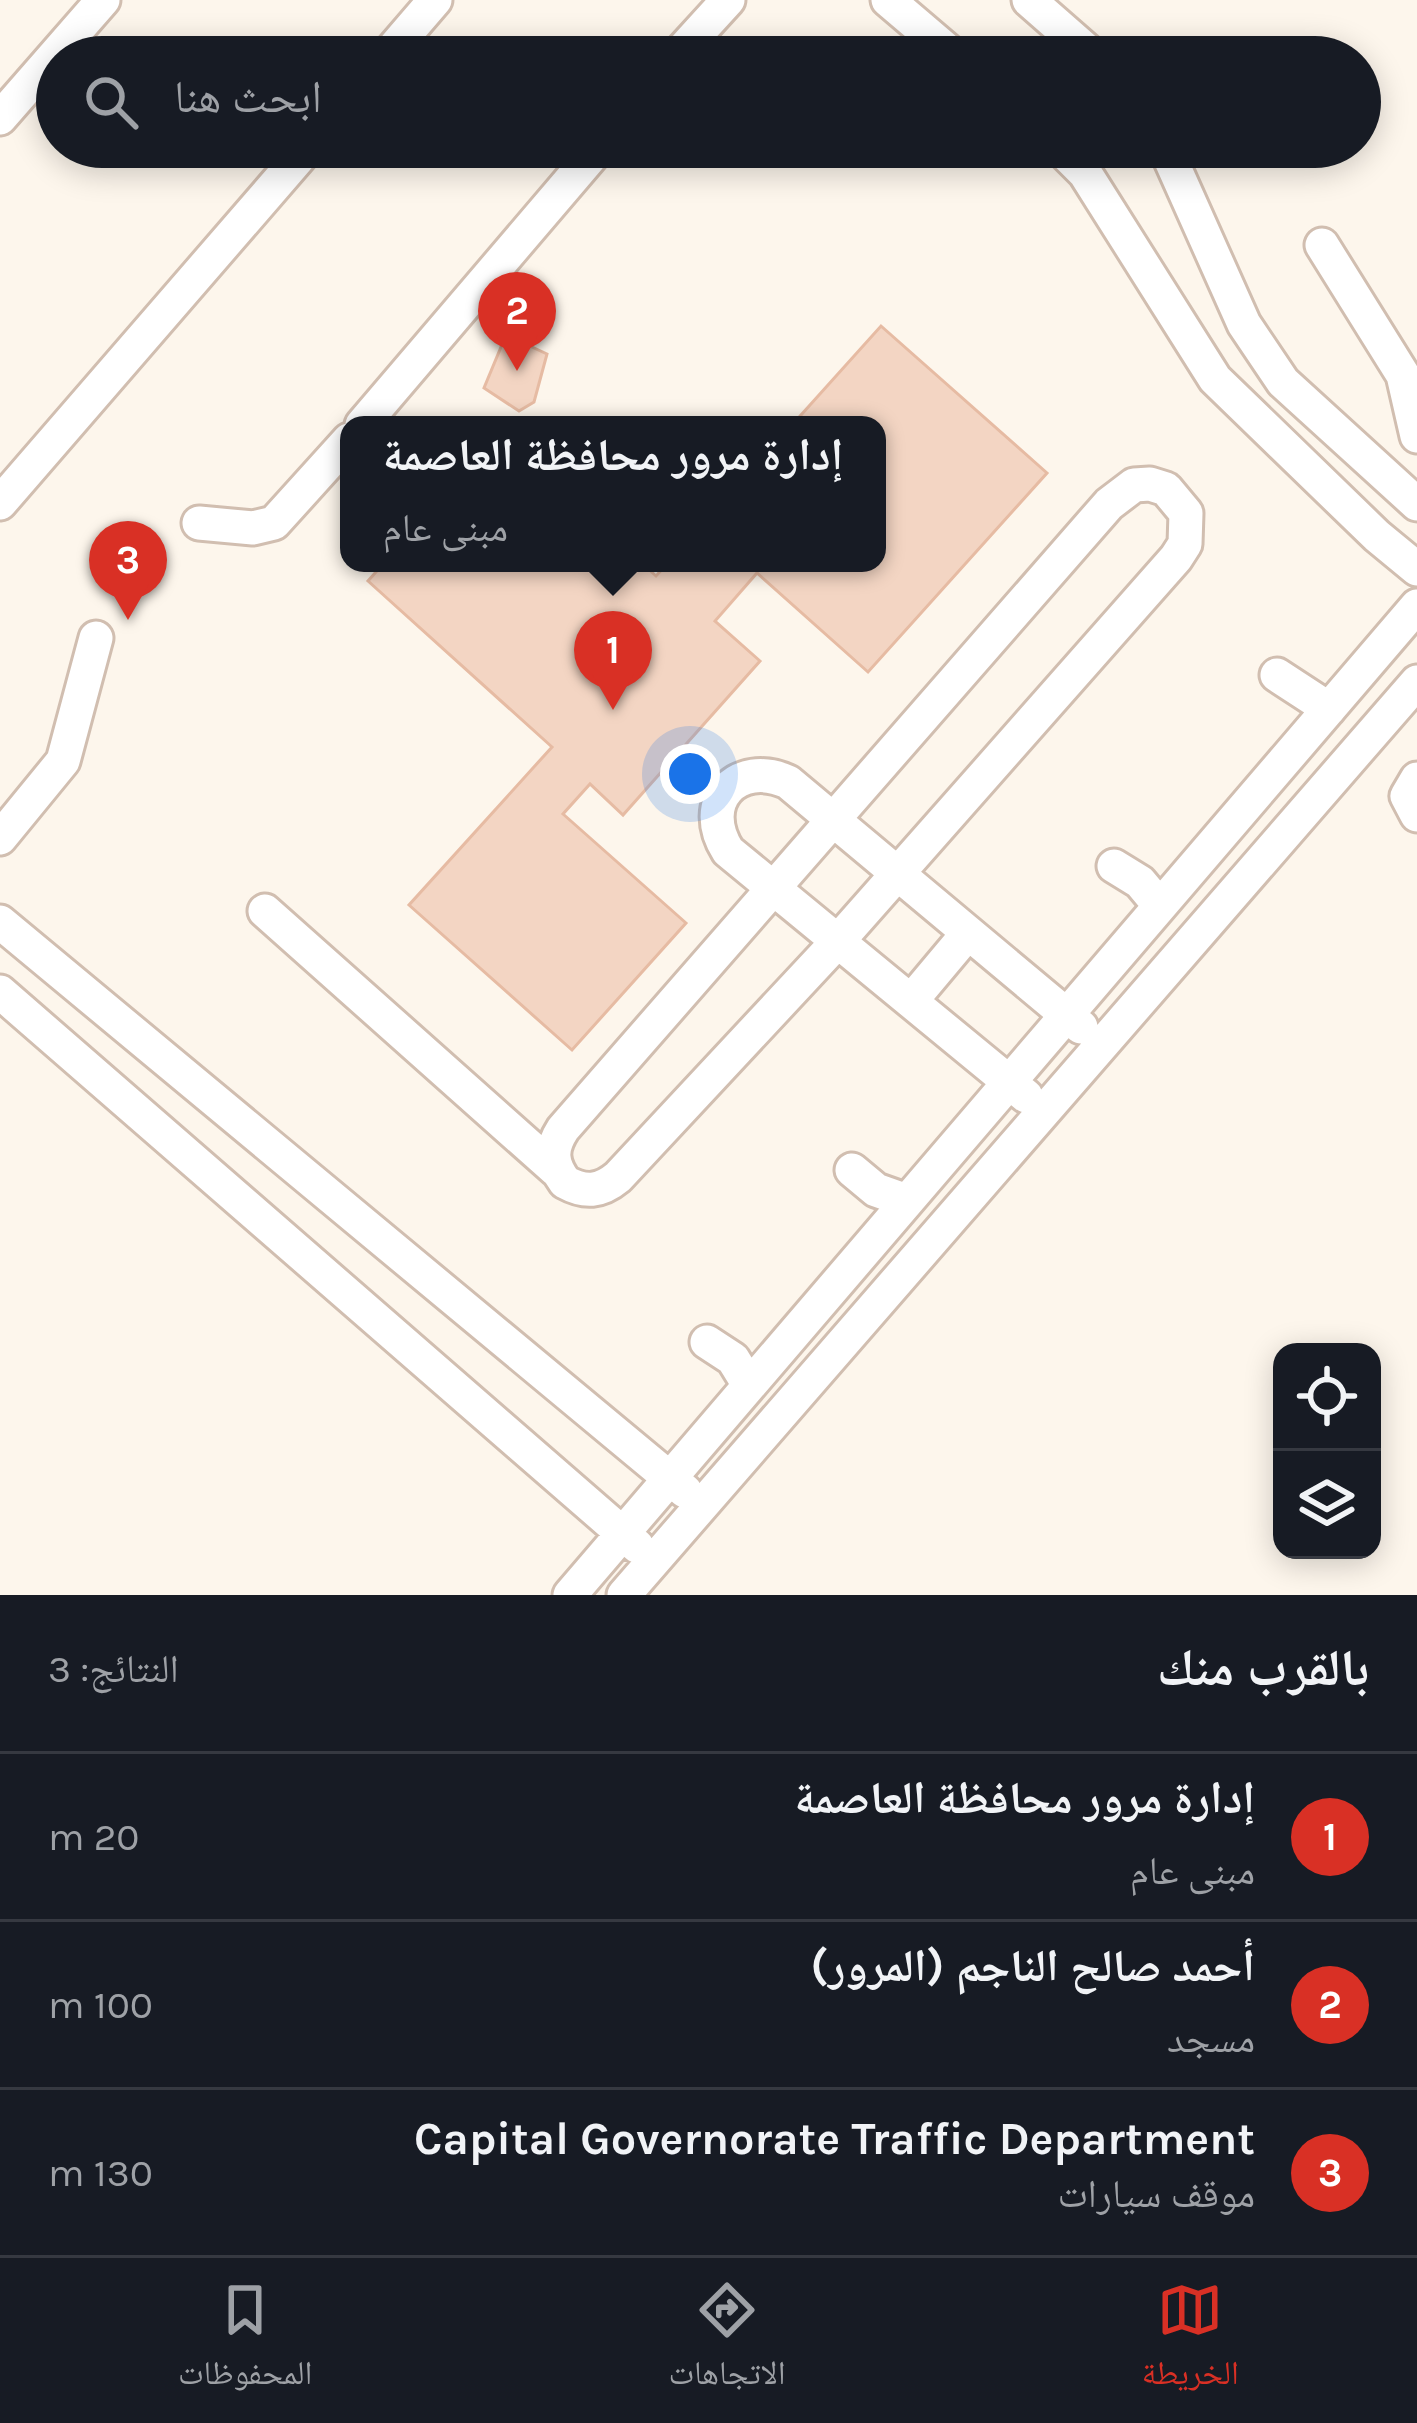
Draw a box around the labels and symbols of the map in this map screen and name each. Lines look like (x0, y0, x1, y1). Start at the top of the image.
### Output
pin: 2 (478, 272, 556, 371)
pin: 3 (89, 521, 167, 620)
pin: 1 (574, 611, 652, 710)
your location (660, 744, 720, 804)

